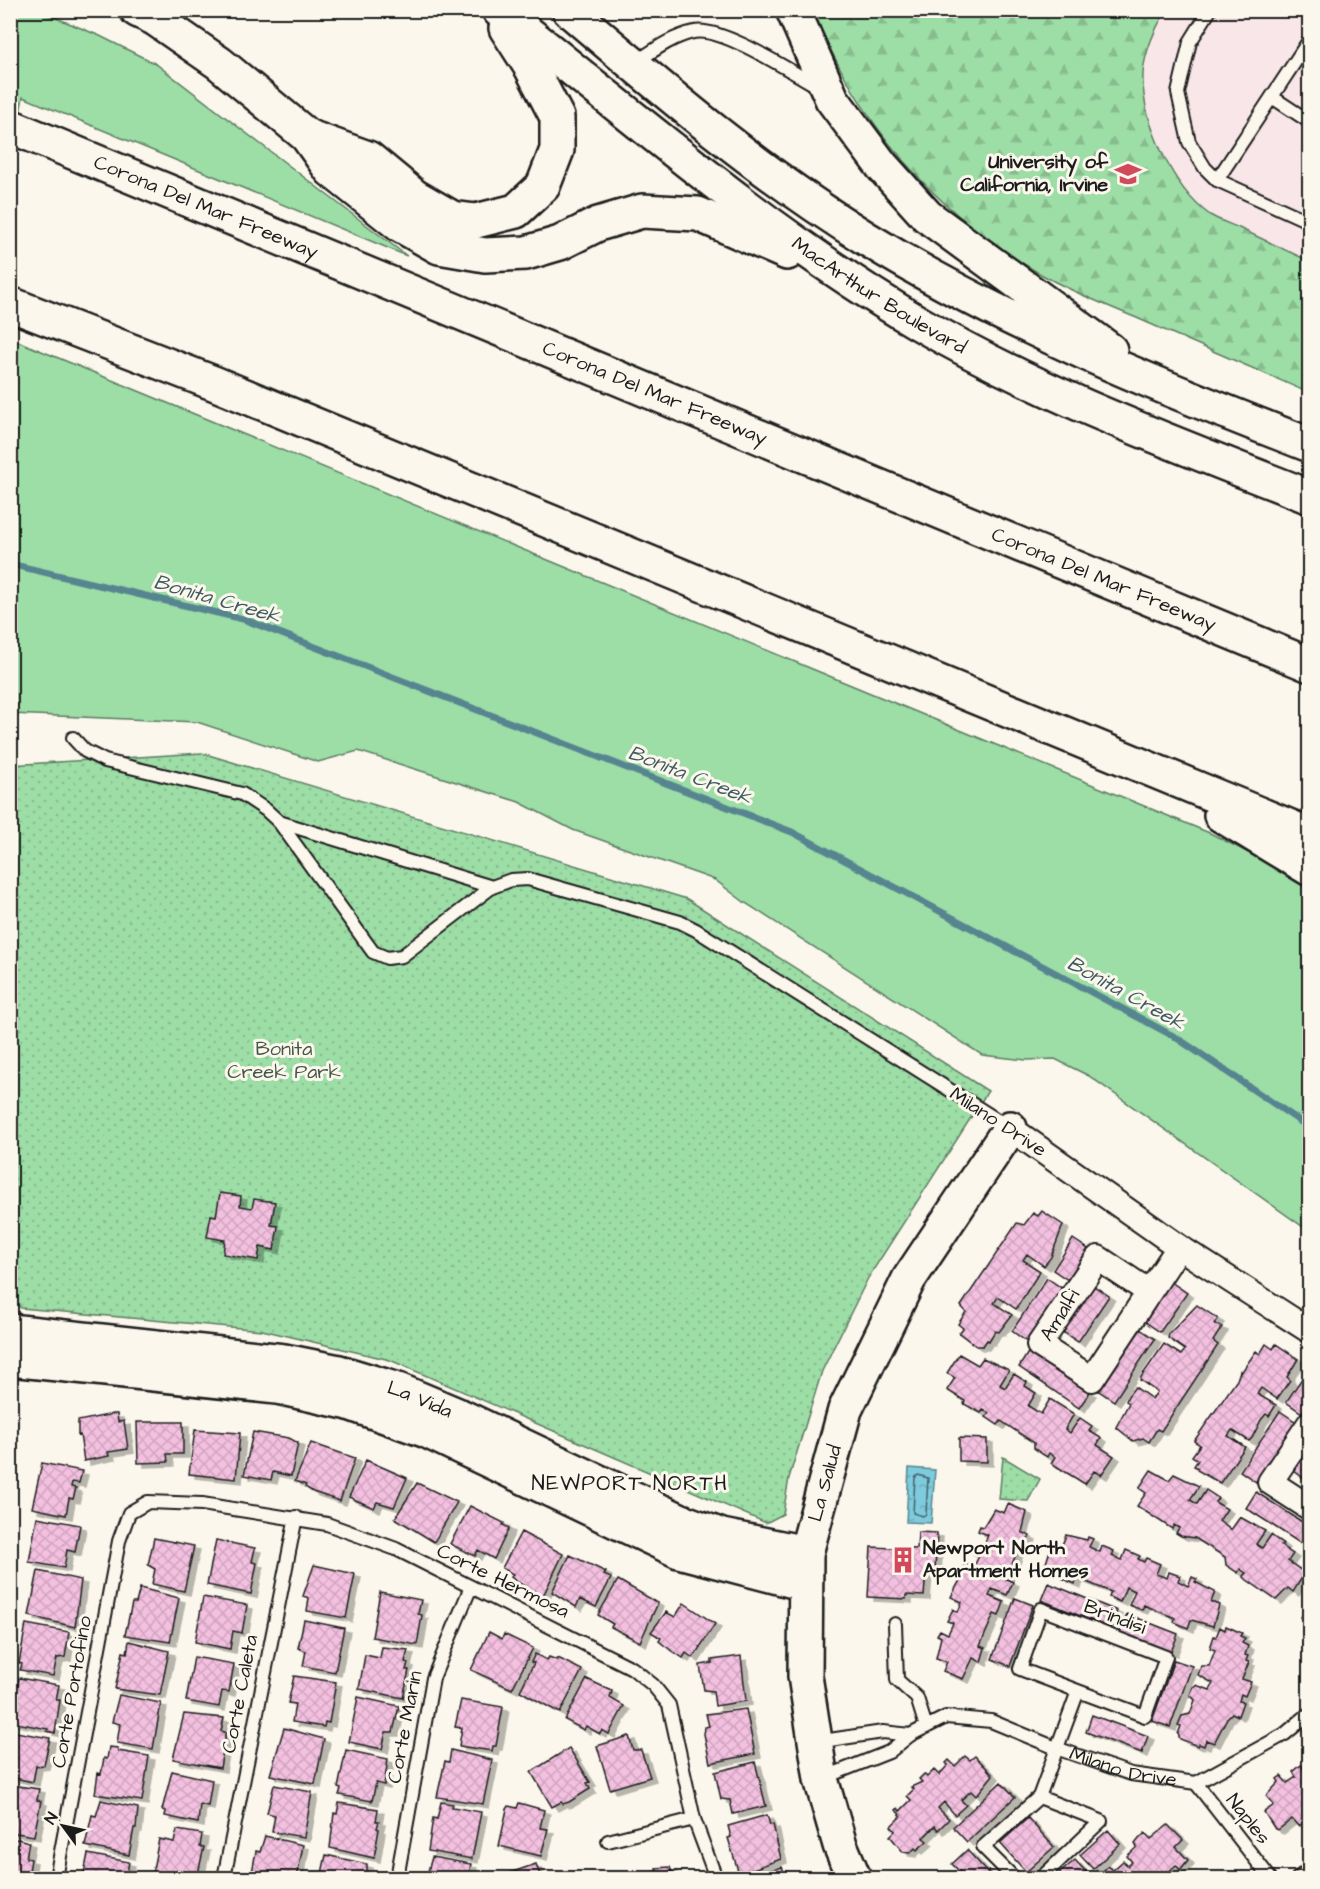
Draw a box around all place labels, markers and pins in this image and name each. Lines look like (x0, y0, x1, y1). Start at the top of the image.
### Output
place label: University of California, Irvine (960, 148, 1109, 199)
school or university icon: University of California, Irvine (1113, 159, 1143, 189)
place label: Newport North Apartment Homes (923, 1534, 1089, 1585)
building icon: Newport North Apartment Homes (888, 1545, 918, 1575)

